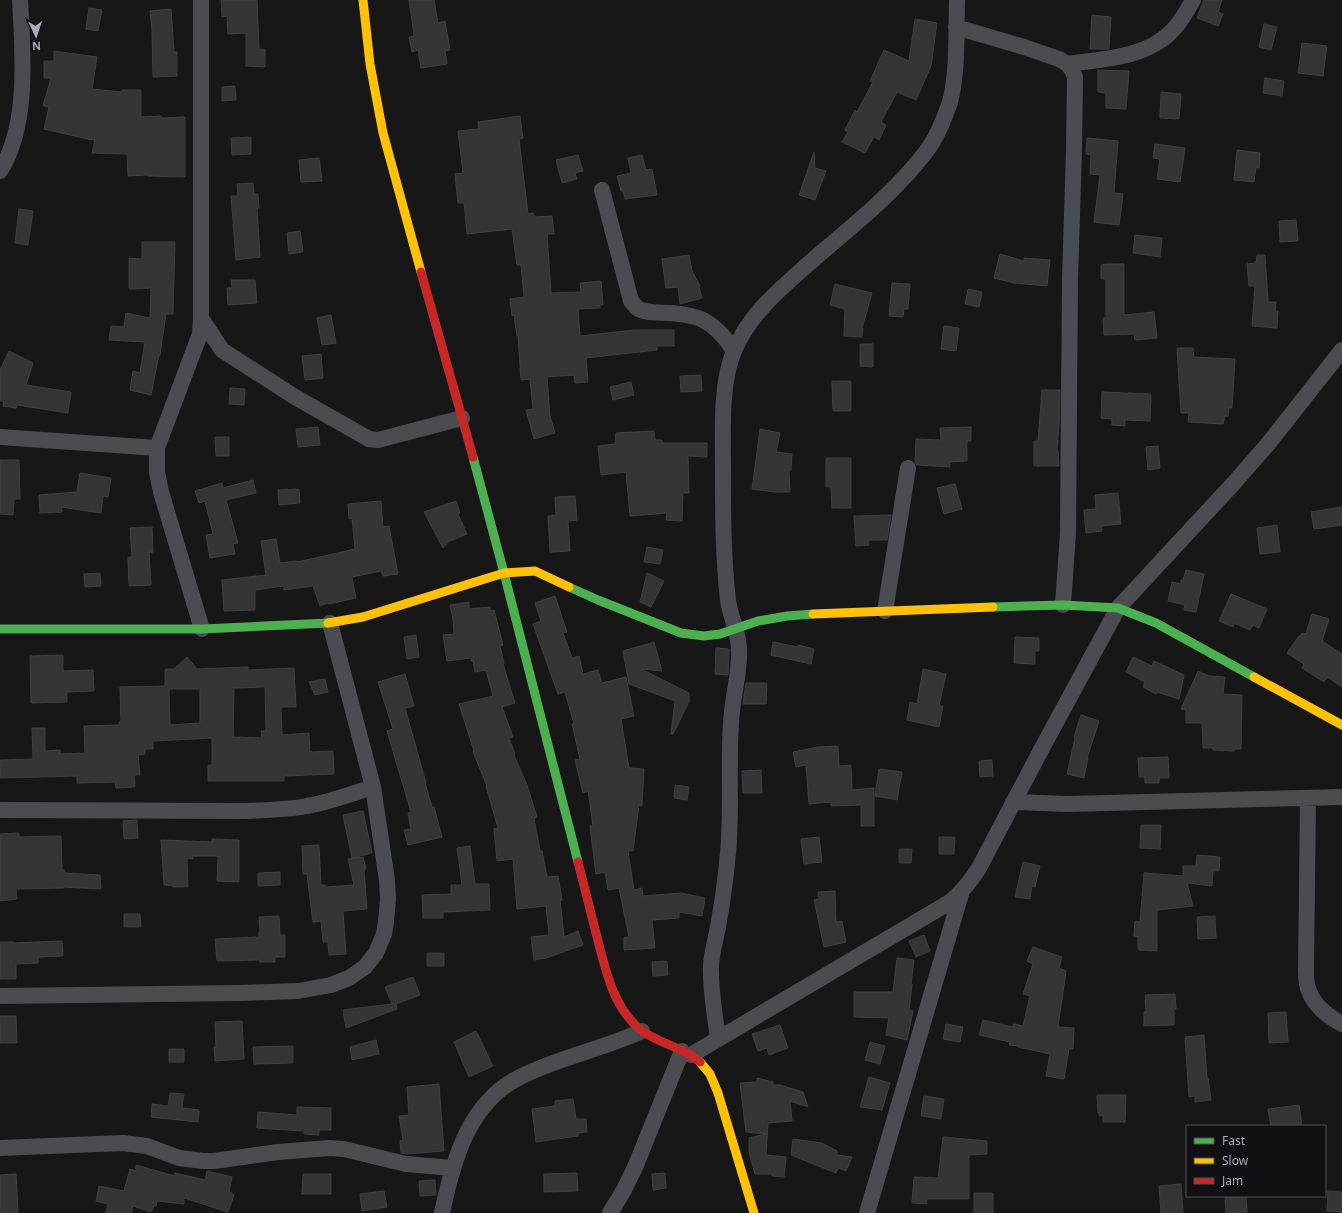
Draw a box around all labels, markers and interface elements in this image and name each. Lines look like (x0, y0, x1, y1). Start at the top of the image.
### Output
north arrow (16, 16, 56, 56)
text: N (32, 39, 41, 54)
legend (1186, 1125, 1326, 1197)
text: Fast (1222, 1132, 1246, 1149)
text: Slow (1222, 1152, 1249, 1169)
text: Jam (1221, 1172, 1243, 1189)

